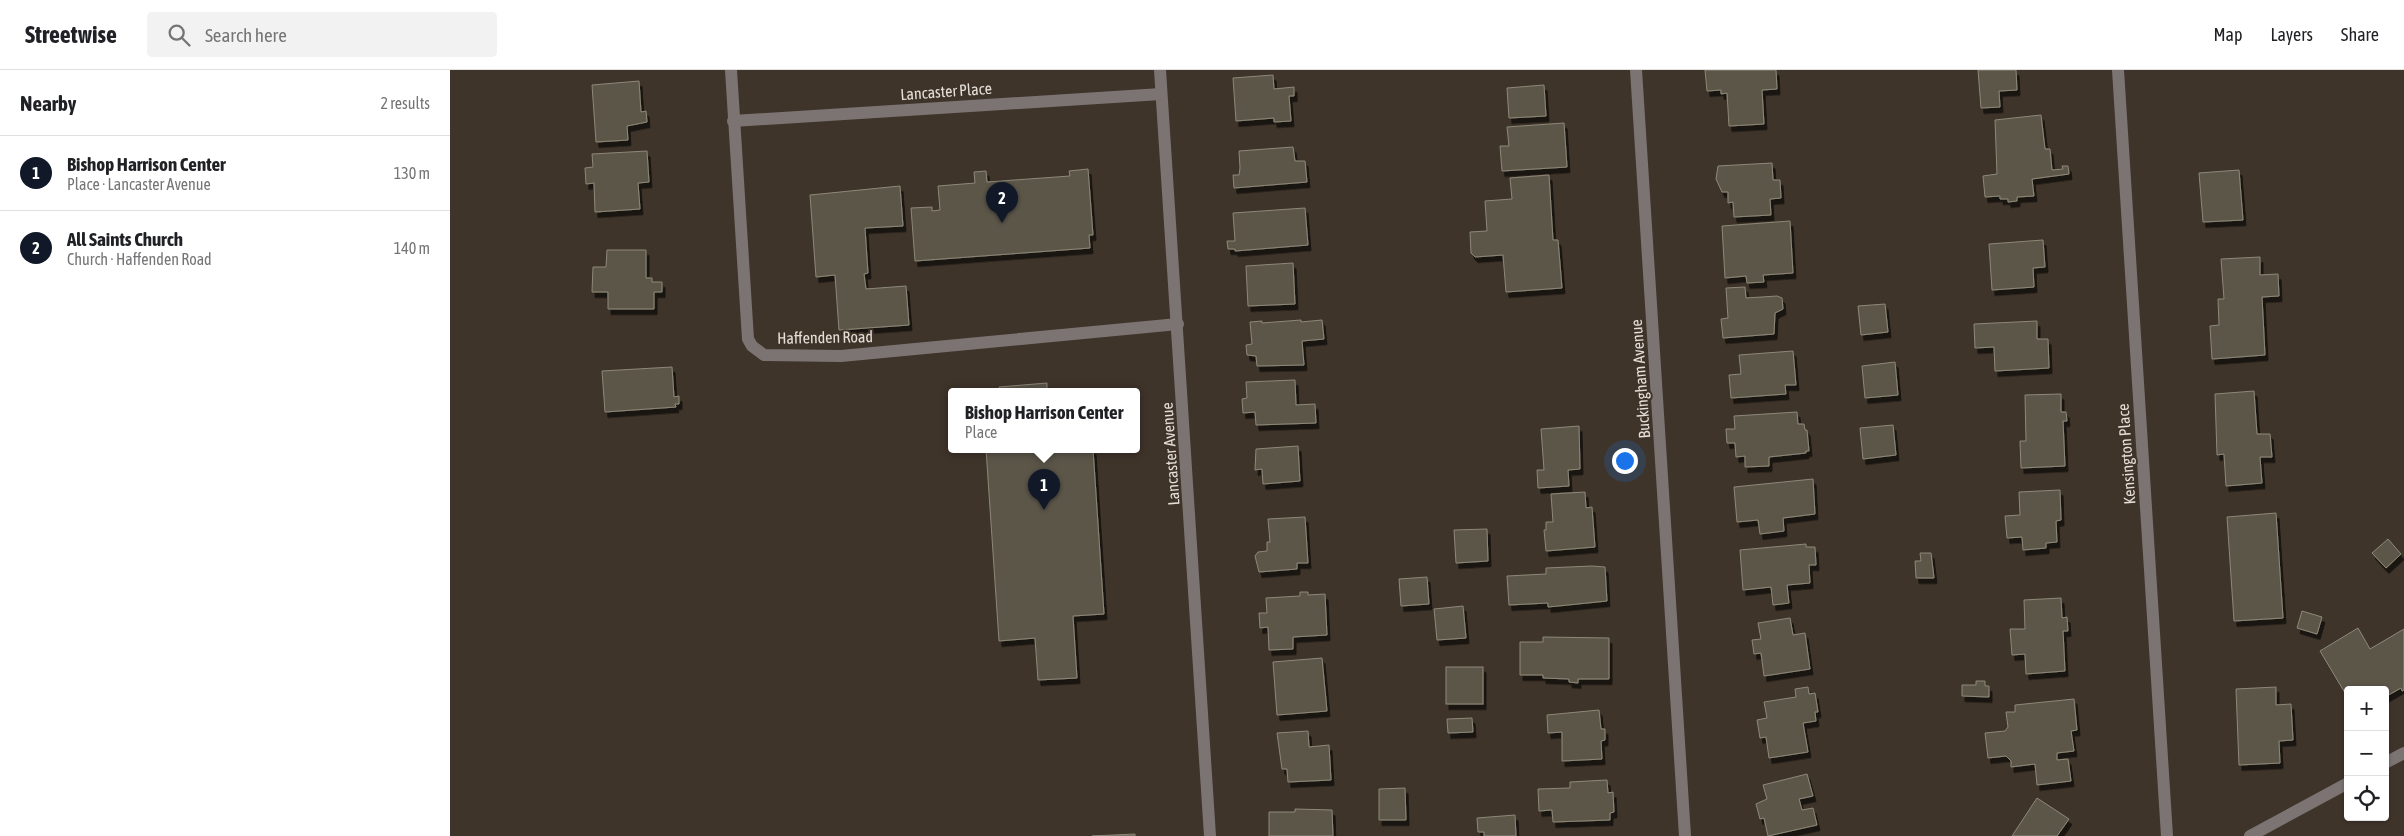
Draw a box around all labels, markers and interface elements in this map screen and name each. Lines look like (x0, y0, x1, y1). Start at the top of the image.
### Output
search box (147, 12, 497, 57)
text: Streetwise (25, 21, 117, 48)
icon: search (165, 21, 193, 49)
text: Search here (205, 24, 287, 46)
text: Map (2213, 24, 2242, 45)
text: Layers (2270, 24, 2313, 45)
text: Share (2341, 24, 2379, 45)
street label: Lancaster Place (900, 79, 992, 103)
text: Nearby (20, 91, 76, 115)
text: 2 results (380, 94, 430, 112)
text: Bishop Harrison Center (67, 153, 226, 175)
text: 1 (32, 164, 40, 182)
text: 130 m (394, 164, 430, 182)
text: Place · Lancaster Avenue (67, 175, 211, 193)
pin: 2 (986, 182, 1018, 223)
text: All Saints Church (67, 228, 183, 250)
text: 2 (32, 239, 40, 257)
text: 140 m (394, 239, 430, 257)
text: Church · Haffenden Road (67, 250, 212, 268)
street label: Buckingham Avenue (1627, 319, 1654, 439)
street label: Haffenden Road (777, 327, 873, 347)
popup (948, 388, 1140, 453)
text: Bishop Harrison Center (965, 401, 1123, 423)
street label: Lancaster Avenue (1157, 402, 1183, 506)
street label: Kensington Place (2113, 403, 2140, 505)
text: Place (965, 423, 997, 441)
your location (1612, 448, 1638, 474)
pin: 1 (1028, 469, 1060, 510)
map controls (2344, 686, 2389, 821)
button: + (2344, 686, 2389, 731)
button: − (2344, 731, 2389, 776)
button: locate (2344, 776, 2389, 821)

